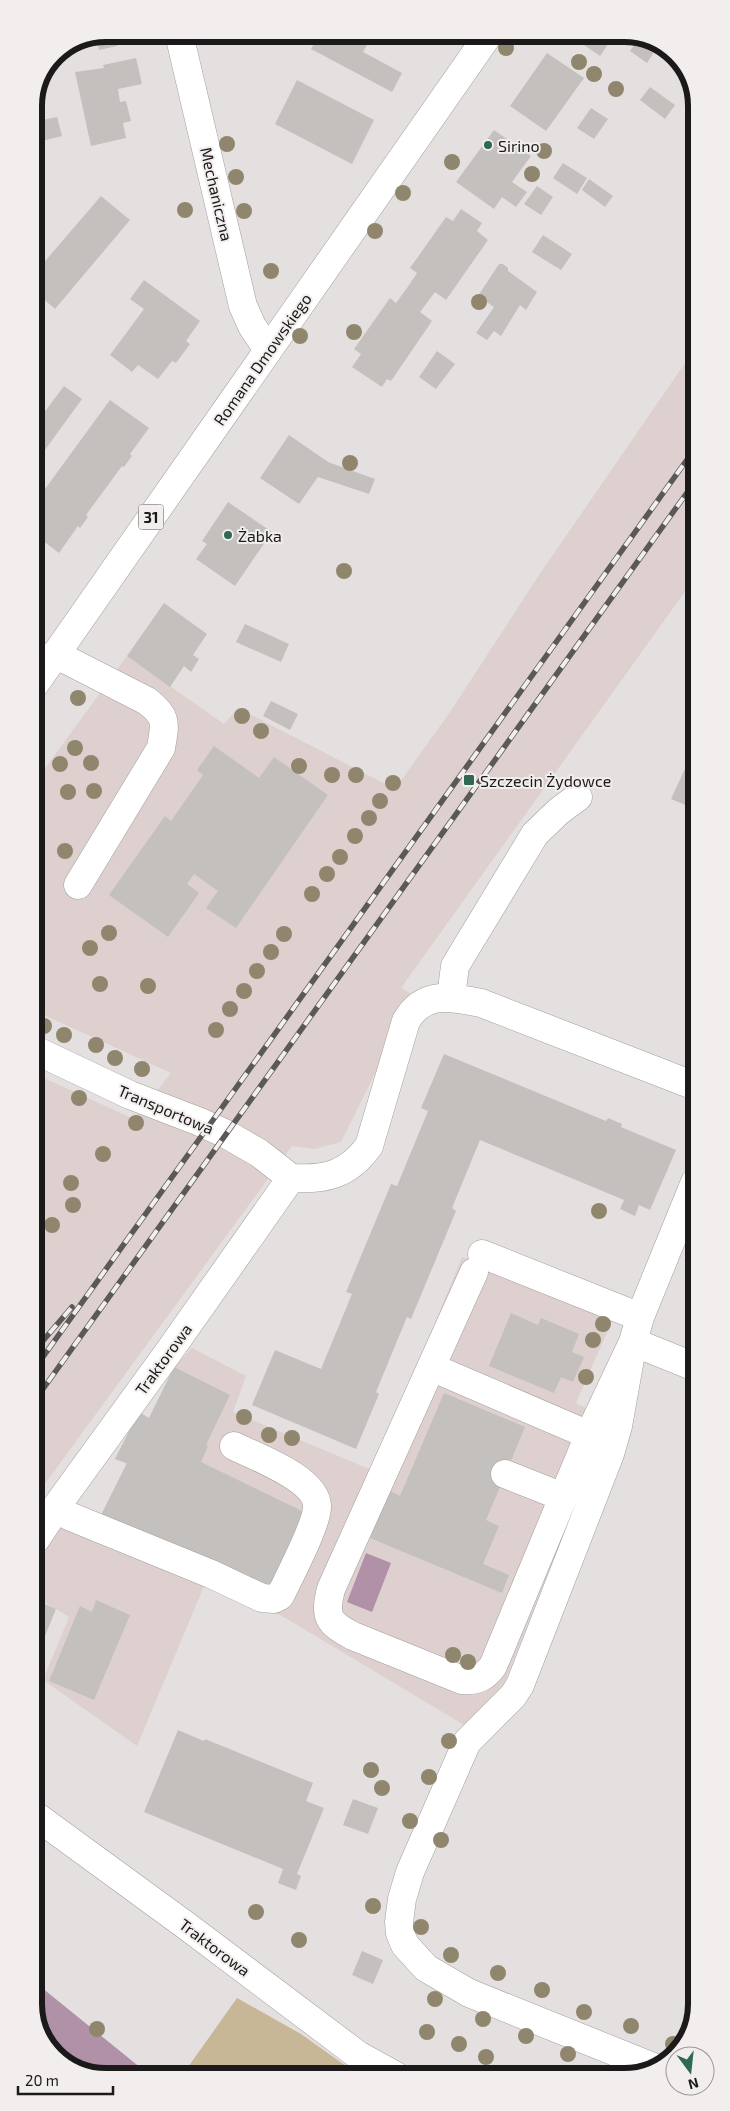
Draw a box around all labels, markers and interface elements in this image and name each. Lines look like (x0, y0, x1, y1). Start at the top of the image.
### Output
place label: Sirino (498, 136, 540, 155)
marker: Sirino (482, 139, 494, 151)
street label: Mechaniczna (197, 145, 237, 243)
street label: Romana Dmowskiego (209, 289, 315, 429)
road number: 31 (138, 504, 164, 530)
place label: Żabka (238, 526, 282, 545)
marker: Żabka (222, 529, 234, 541)
place label: Szczecin Żydowce (480, 771, 611, 790)
marker: Szczecin Żydowce (462, 773, 476, 787)
street label: Transportowa (115, 1080, 217, 1138)
street label: Traktorowa (131, 1320, 195, 1398)
street label: Traktorowa (176, 1914, 254, 1980)
north arrow (665, 2046, 715, 2096)
scale bar (18, 2064, 112, 2096)
text: 20 m (25, 2071, 59, 2089)
text: N (686, 2075, 701, 2094)

